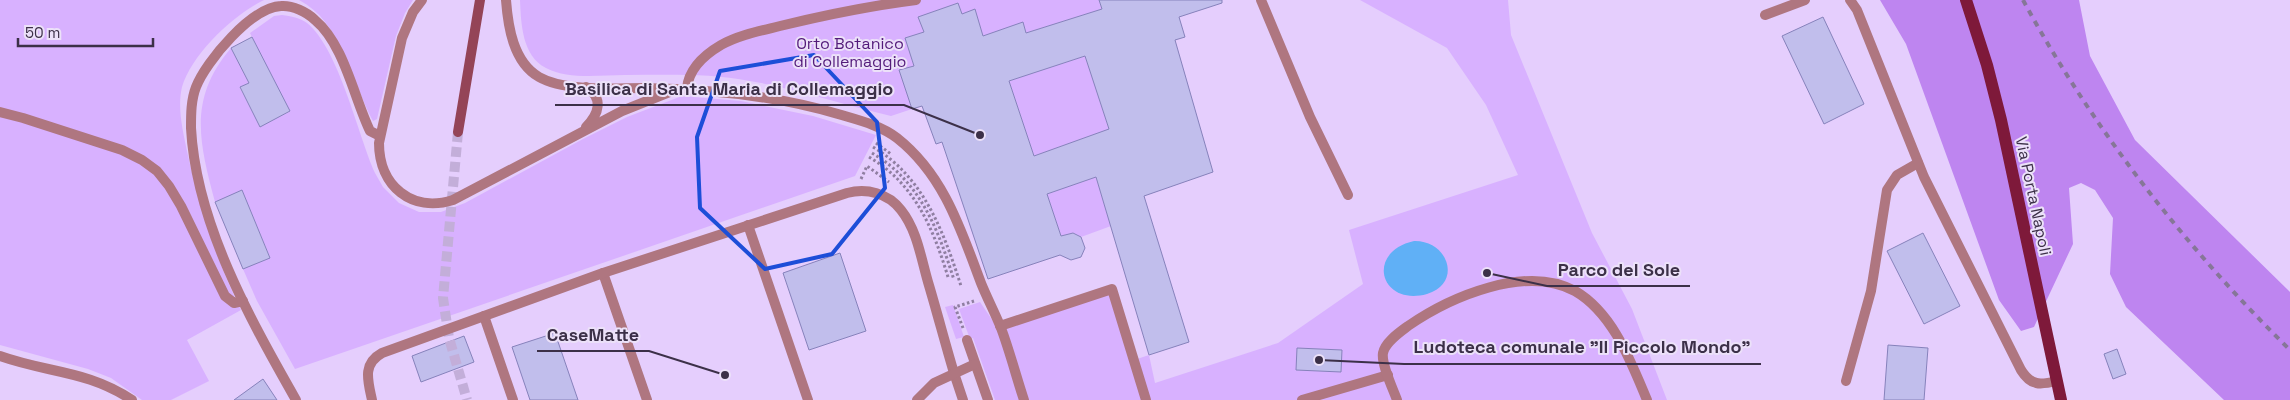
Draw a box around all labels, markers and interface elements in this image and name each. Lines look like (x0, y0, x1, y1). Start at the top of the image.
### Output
scale bar (18, 15, 152, 47)
text: 50 m (25, 23, 60, 42)
park label: Orto Botanico di Collemaggio (794, 33, 906, 72)
callout: Basilica di Santa Maria di Collemaggio (555, 72, 904, 105)
text: Basilica di Santa Maria di Collemaggio (565, 77, 893, 100)
street label: Via Porta Napoli (2011, 135, 2056, 257)
callout: Parco del Sole (1547, 253, 1690, 286)
text: Parco del Sole (1558, 258, 1680, 281)
callout: CaseMatte (537, 318, 649, 351)
text: CaseMatte (547, 323, 639, 346)
callout: Ludoteca comunale "Il Piccolo Mondo" (1404, 331, 1761, 364)
text: Ludoteca comunale "Il Piccolo Mondo" (1414, 335, 1750, 358)

